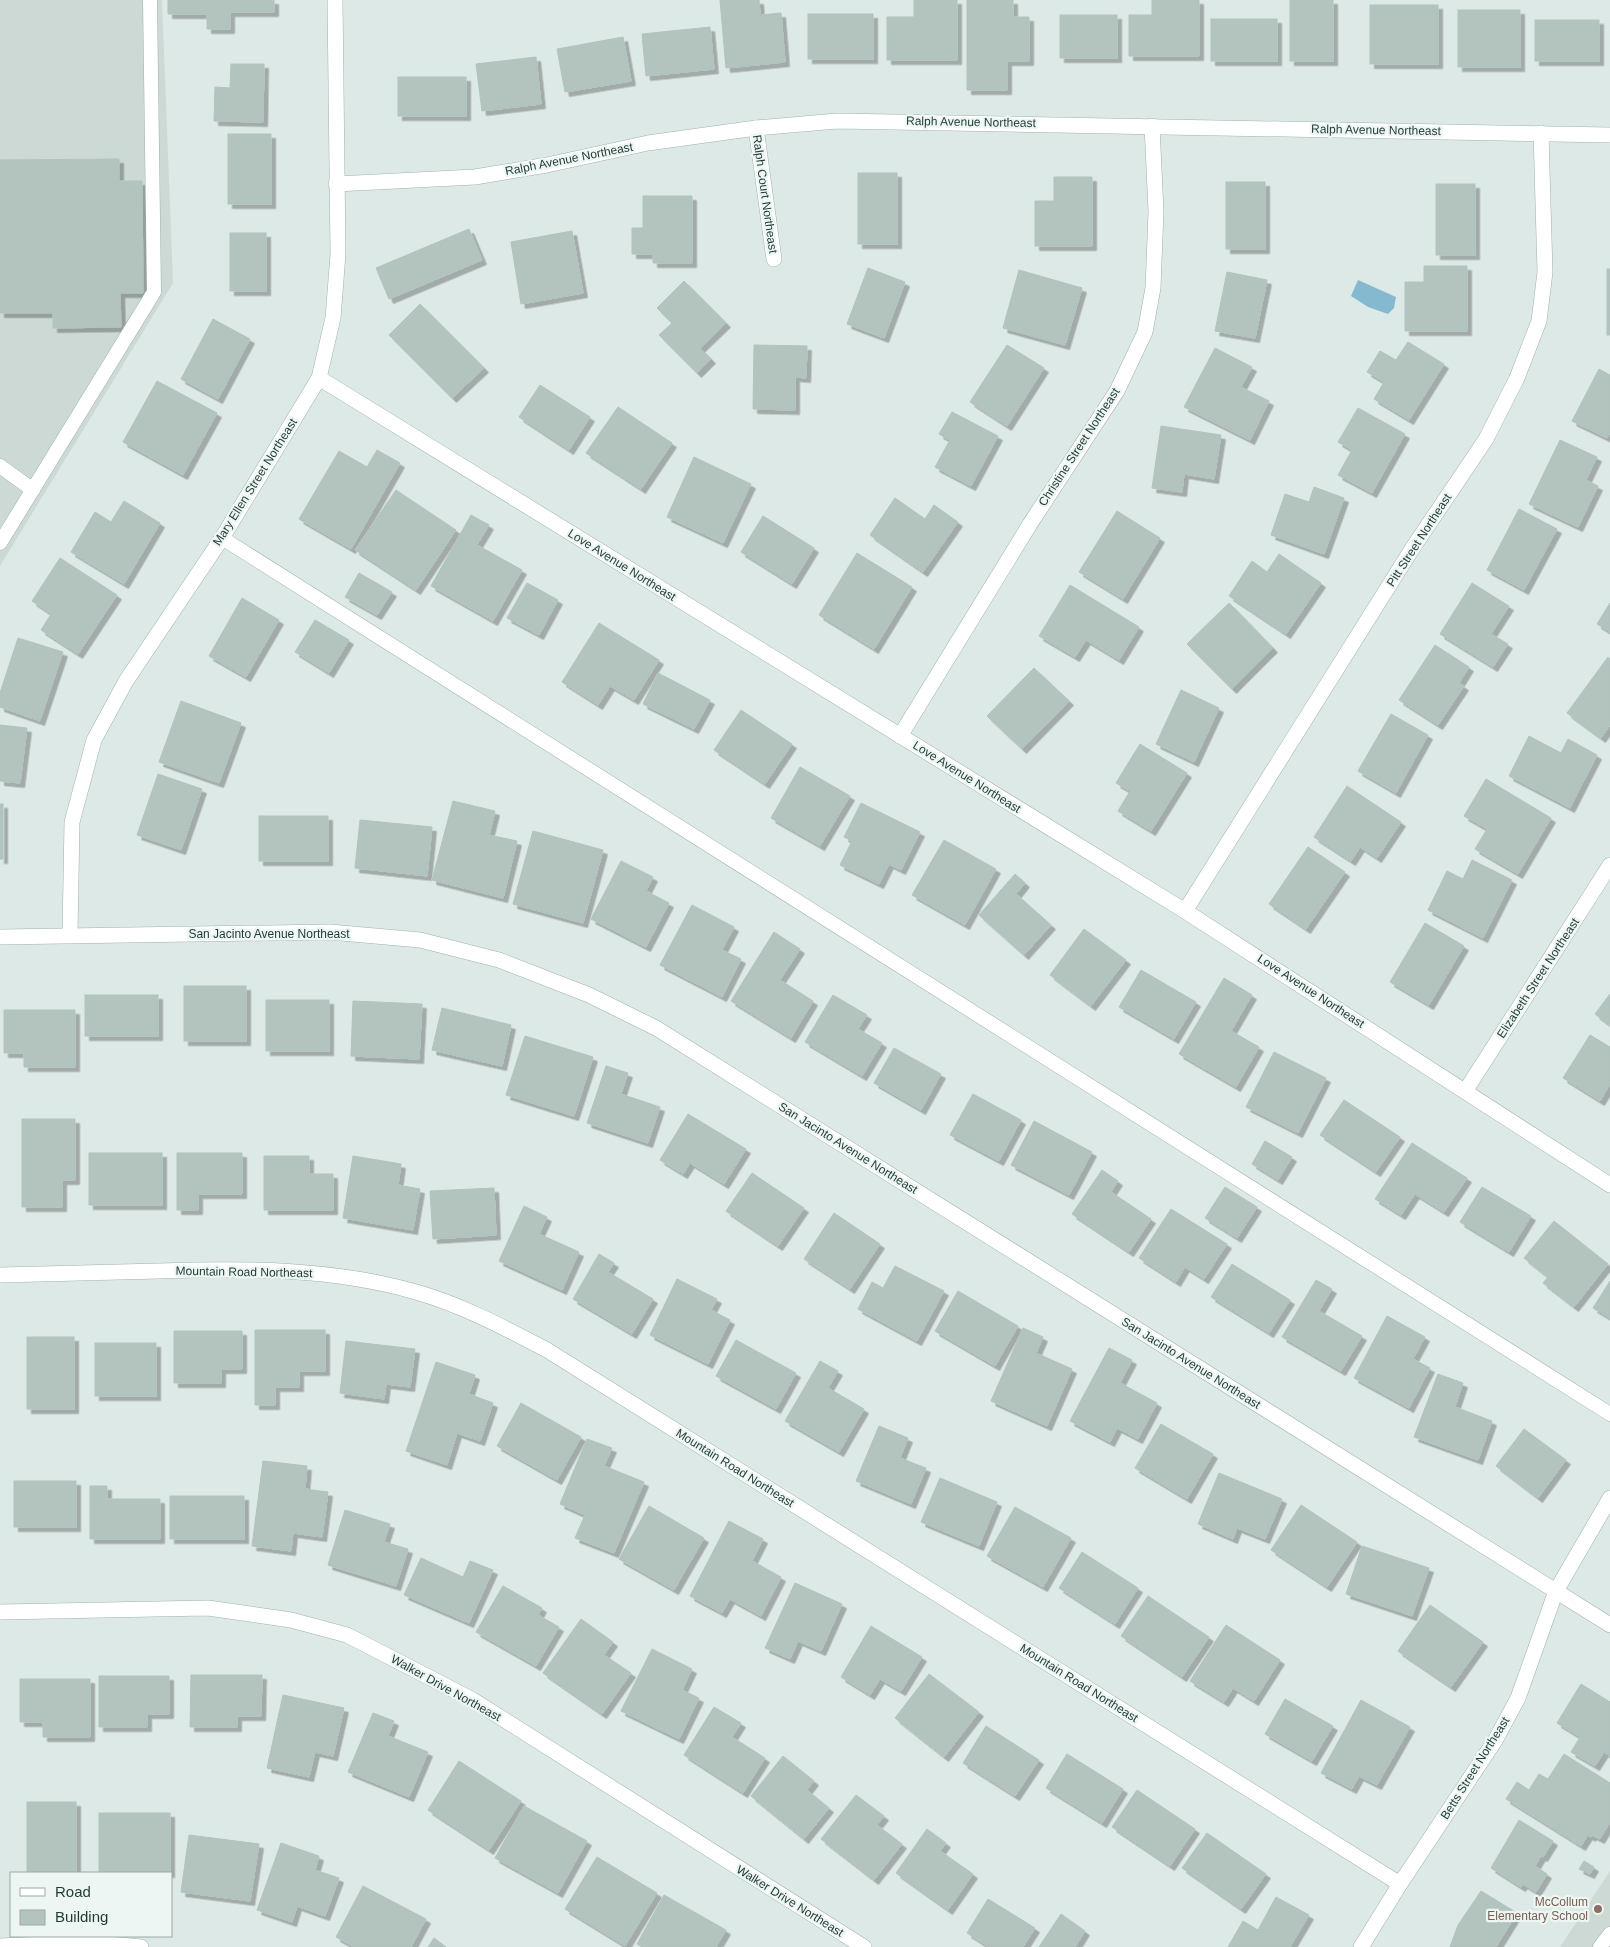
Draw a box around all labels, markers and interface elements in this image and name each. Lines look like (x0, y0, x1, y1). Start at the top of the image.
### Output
street label: Ralph Avenue Northeast (906, 114, 1037, 130)
street label: Ralph Avenue Northeast (1311, 122, 1442, 138)
street label: Ralph Court Northeast (750, 134, 780, 255)
street label: Ralph Avenue Northeast (504, 140, 635, 178)
street label: Christine Street Northeast (1036, 385, 1123, 509)
street label: Mary Ellen Street Northeast (210, 415, 300, 548)
street label: Pitt Street Northeast (1384, 490, 1455, 589)
street label: Love Avenue Northeast (565, 526, 679, 604)
street label: Love Avenue Northeast (910, 738, 1024, 816)
street label: Elizabeth Street Northeast (1494, 915, 1582, 1041)
street label: San Jacinto Avenue Northeast (188, 927, 350, 941)
street label: Love Avenue Northeast (1255, 951, 1368, 1031)
street label: San Jacinto Avenue Northeast (776, 1099, 921, 1197)
street label: Mountain Road Northeast (176, 1264, 313, 1280)
street label: San Jacinto Avenue Northeast (1119, 1314, 1264, 1412)
street label: Mountain Road Northeast (673, 1426, 797, 1511)
street label: Mountain Road Northeast (1017, 1641, 1141, 1726)
street label: Walker Drive Northeast (389, 1652, 504, 1724)
street label: Betts Street Northeast (1438, 1714, 1513, 1822)
street label: Walker Drive Northeast (734, 1862, 847, 1940)
legend (10, 1872, 172, 1937)
text: Road (55, 1883, 91, 1900)
place label: McCollum Elementary School (1487, 1895, 1588, 1923)
marker: McCollum Elementary School (1592, 1903, 1604, 1915)
text: Building (55, 1908, 108, 1925)

